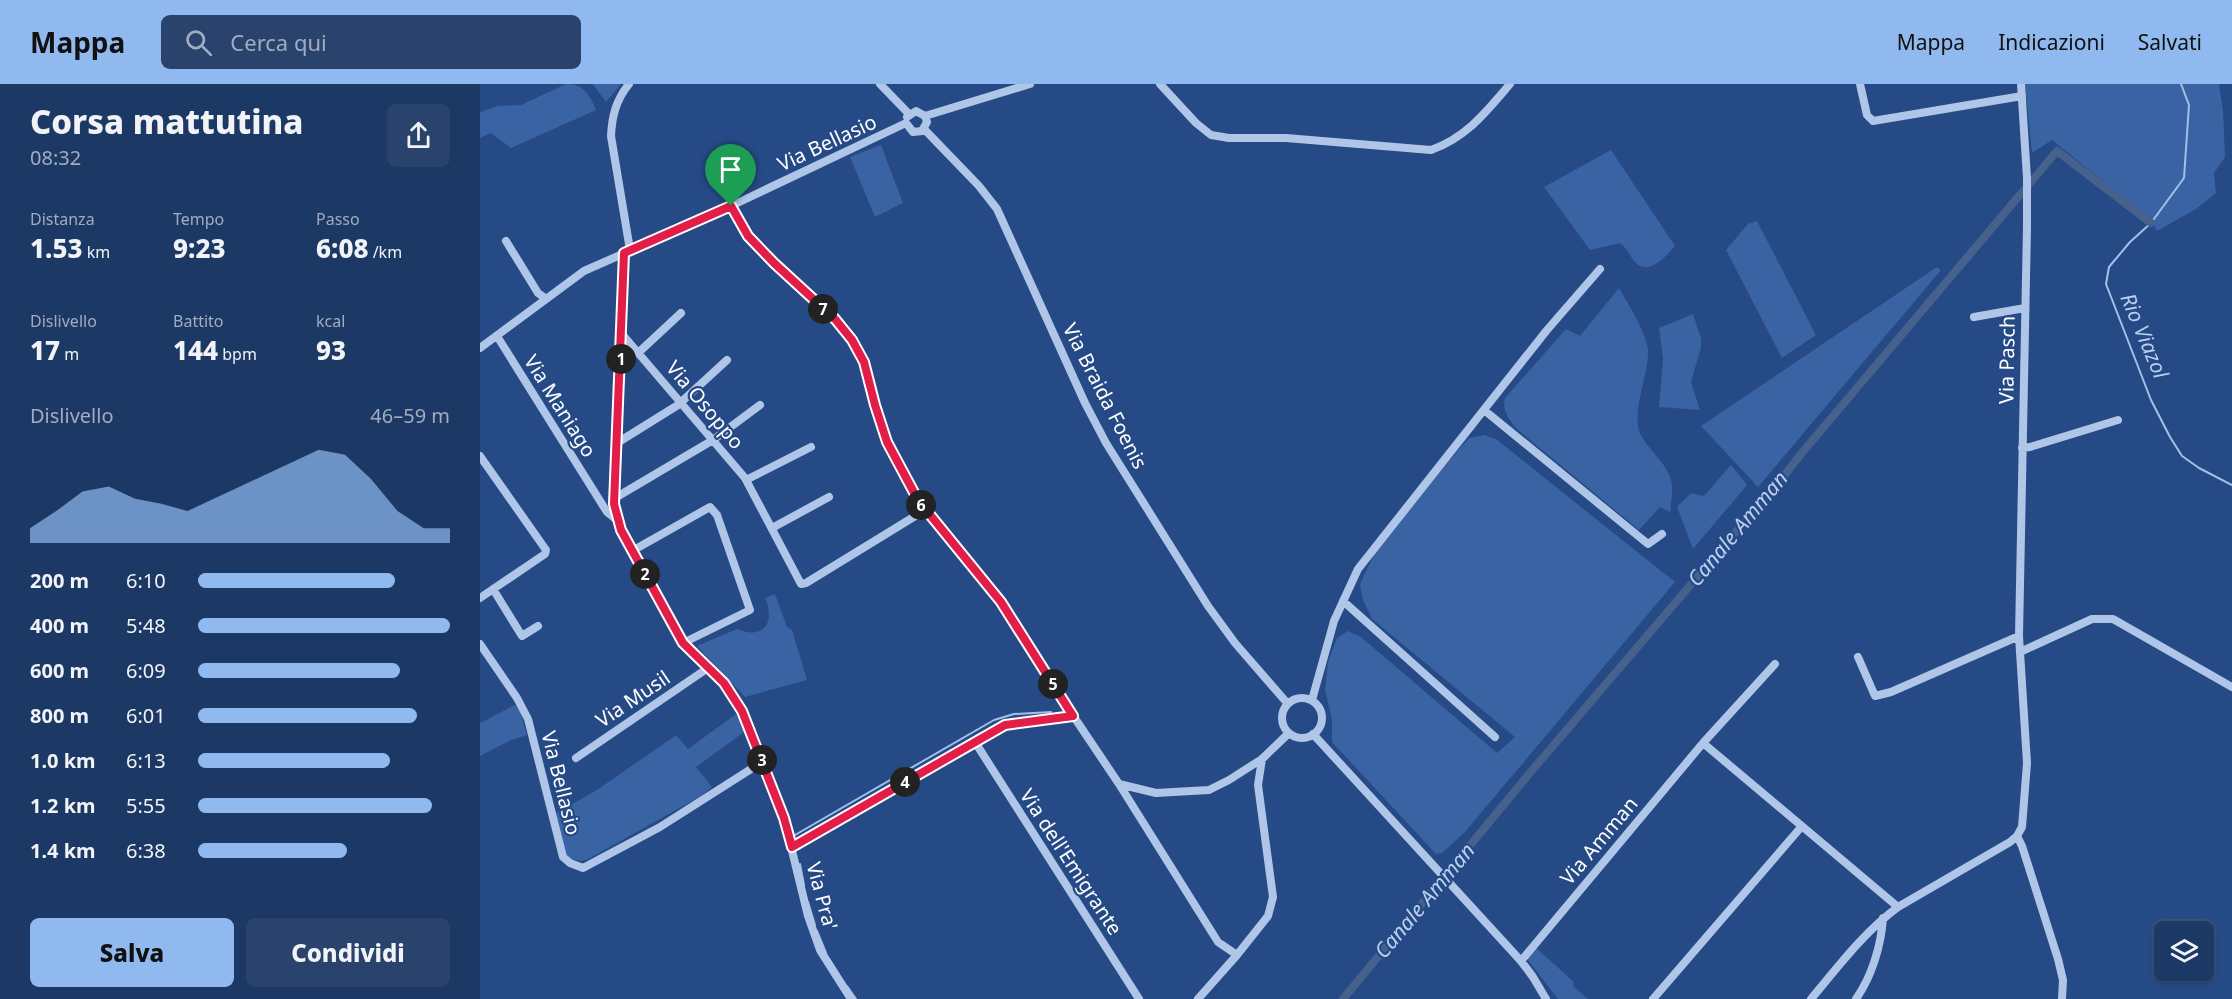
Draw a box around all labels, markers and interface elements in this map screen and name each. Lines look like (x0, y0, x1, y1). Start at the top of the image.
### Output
search box (161, 15, 581, 69)
text: Mappa (30, 23, 125, 61)
icon: search (182, 26, 215, 59)
text: Cerca qui (230, 27, 327, 57)
text: Mappa (1897, 28, 1965, 56)
text: Indicazioni (1998, 28, 2105, 56)
text: Salvati (2138, 28, 2202, 56)
text: Corsa mattutina (30, 99, 303, 144)
button: share (387, 104, 450, 167)
street label: Via Bellasio (773, 108, 881, 177)
text: 08:32 (30, 144, 81, 171)
pin (705, 144, 756, 206)
icon: arrive (714, 153, 747, 186)
text: Distanza (30, 208, 95, 230)
text: Tempo (173, 208, 224, 230)
text: Passo (316, 208, 360, 230)
text: 1.53 (30, 230, 83, 266)
text: 9:23 (173, 230, 226, 266)
text: 6:08 (316, 230, 369, 266)
text: km (83, 241, 110, 263)
text: /km (369, 241, 402, 263)
water label: Rio Viazol (2114, 289, 2176, 383)
pin: 7 (808, 294, 838, 324)
text: 7 (818, 298, 828, 320)
text: Dislivello (30, 310, 97, 332)
text: Battito (173, 310, 224, 332)
text: kcal (316, 310, 345, 332)
street label: Via Pasch (1992, 316, 2021, 404)
street label: Via Braida Foenis (1057, 318, 1154, 473)
text: 17 (30, 332, 60, 368)
text: 144 (173, 332, 218, 368)
text: 93 (316, 332, 346, 368)
text: m (60, 343, 79, 365)
text: bpm (218, 343, 257, 365)
pin: 1 (606, 344, 636, 374)
text: 1 (616, 348, 626, 370)
street label: Via Maniago (518, 349, 603, 462)
street label: Via Osoppo (660, 355, 750, 455)
text: Dislivello (30, 402, 114, 429)
text: 46–59 m (370, 402, 450, 429)
water label: Canale Amman (1681, 465, 1794, 592)
pin: 6 (906, 490, 936, 520)
text: 6 (916, 494, 926, 516)
pin: 2 (630, 559, 660, 589)
text: 2 (640, 563, 650, 585)
text: 200 m (30, 567, 89, 594)
text: 6:10 (126, 567, 166, 594)
text: 400 m (30, 612, 89, 639)
text: 5:48 (126, 612, 166, 639)
text: 600 m (30, 657, 89, 684)
text: 6:09 (126, 657, 166, 684)
street label: Via Musil (590, 664, 675, 733)
pin: 5 (1038, 669, 1068, 699)
text: 5 (1048, 673, 1058, 695)
text: 800 m (30, 702, 89, 729)
text: 6:01 (126, 702, 166, 729)
street label: Via Bellasio (536, 728, 587, 838)
pin: 3 (747, 745, 777, 775)
text: 1.0 km (30, 747, 96, 774)
text: 6:13 (126, 747, 166, 774)
text: 3 (757, 749, 767, 771)
pin: 4 (890, 767, 920, 797)
text: 4 (900, 771, 910, 793)
street label: Via dell'Emigrante (1014, 783, 1129, 940)
street label: Via Amman (1554, 791, 1643, 890)
text: 1.2 km (30, 792, 96, 819)
text: 5:55 (126, 792, 166, 819)
text: 1.4 km (30, 837, 96, 864)
text: 6:38 (126, 837, 166, 864)
water label: Canale Amman (1368, 837, 1481, 964)
street label: Via Pra' (801, 859, 844, 933)
button: Salva (30, 918, 234, 987)
button: Condividi (246, 918, 450, 987)
map controls (2154, 921, 2214, 981)
button: layers (2154, 921, 2214, 981)

